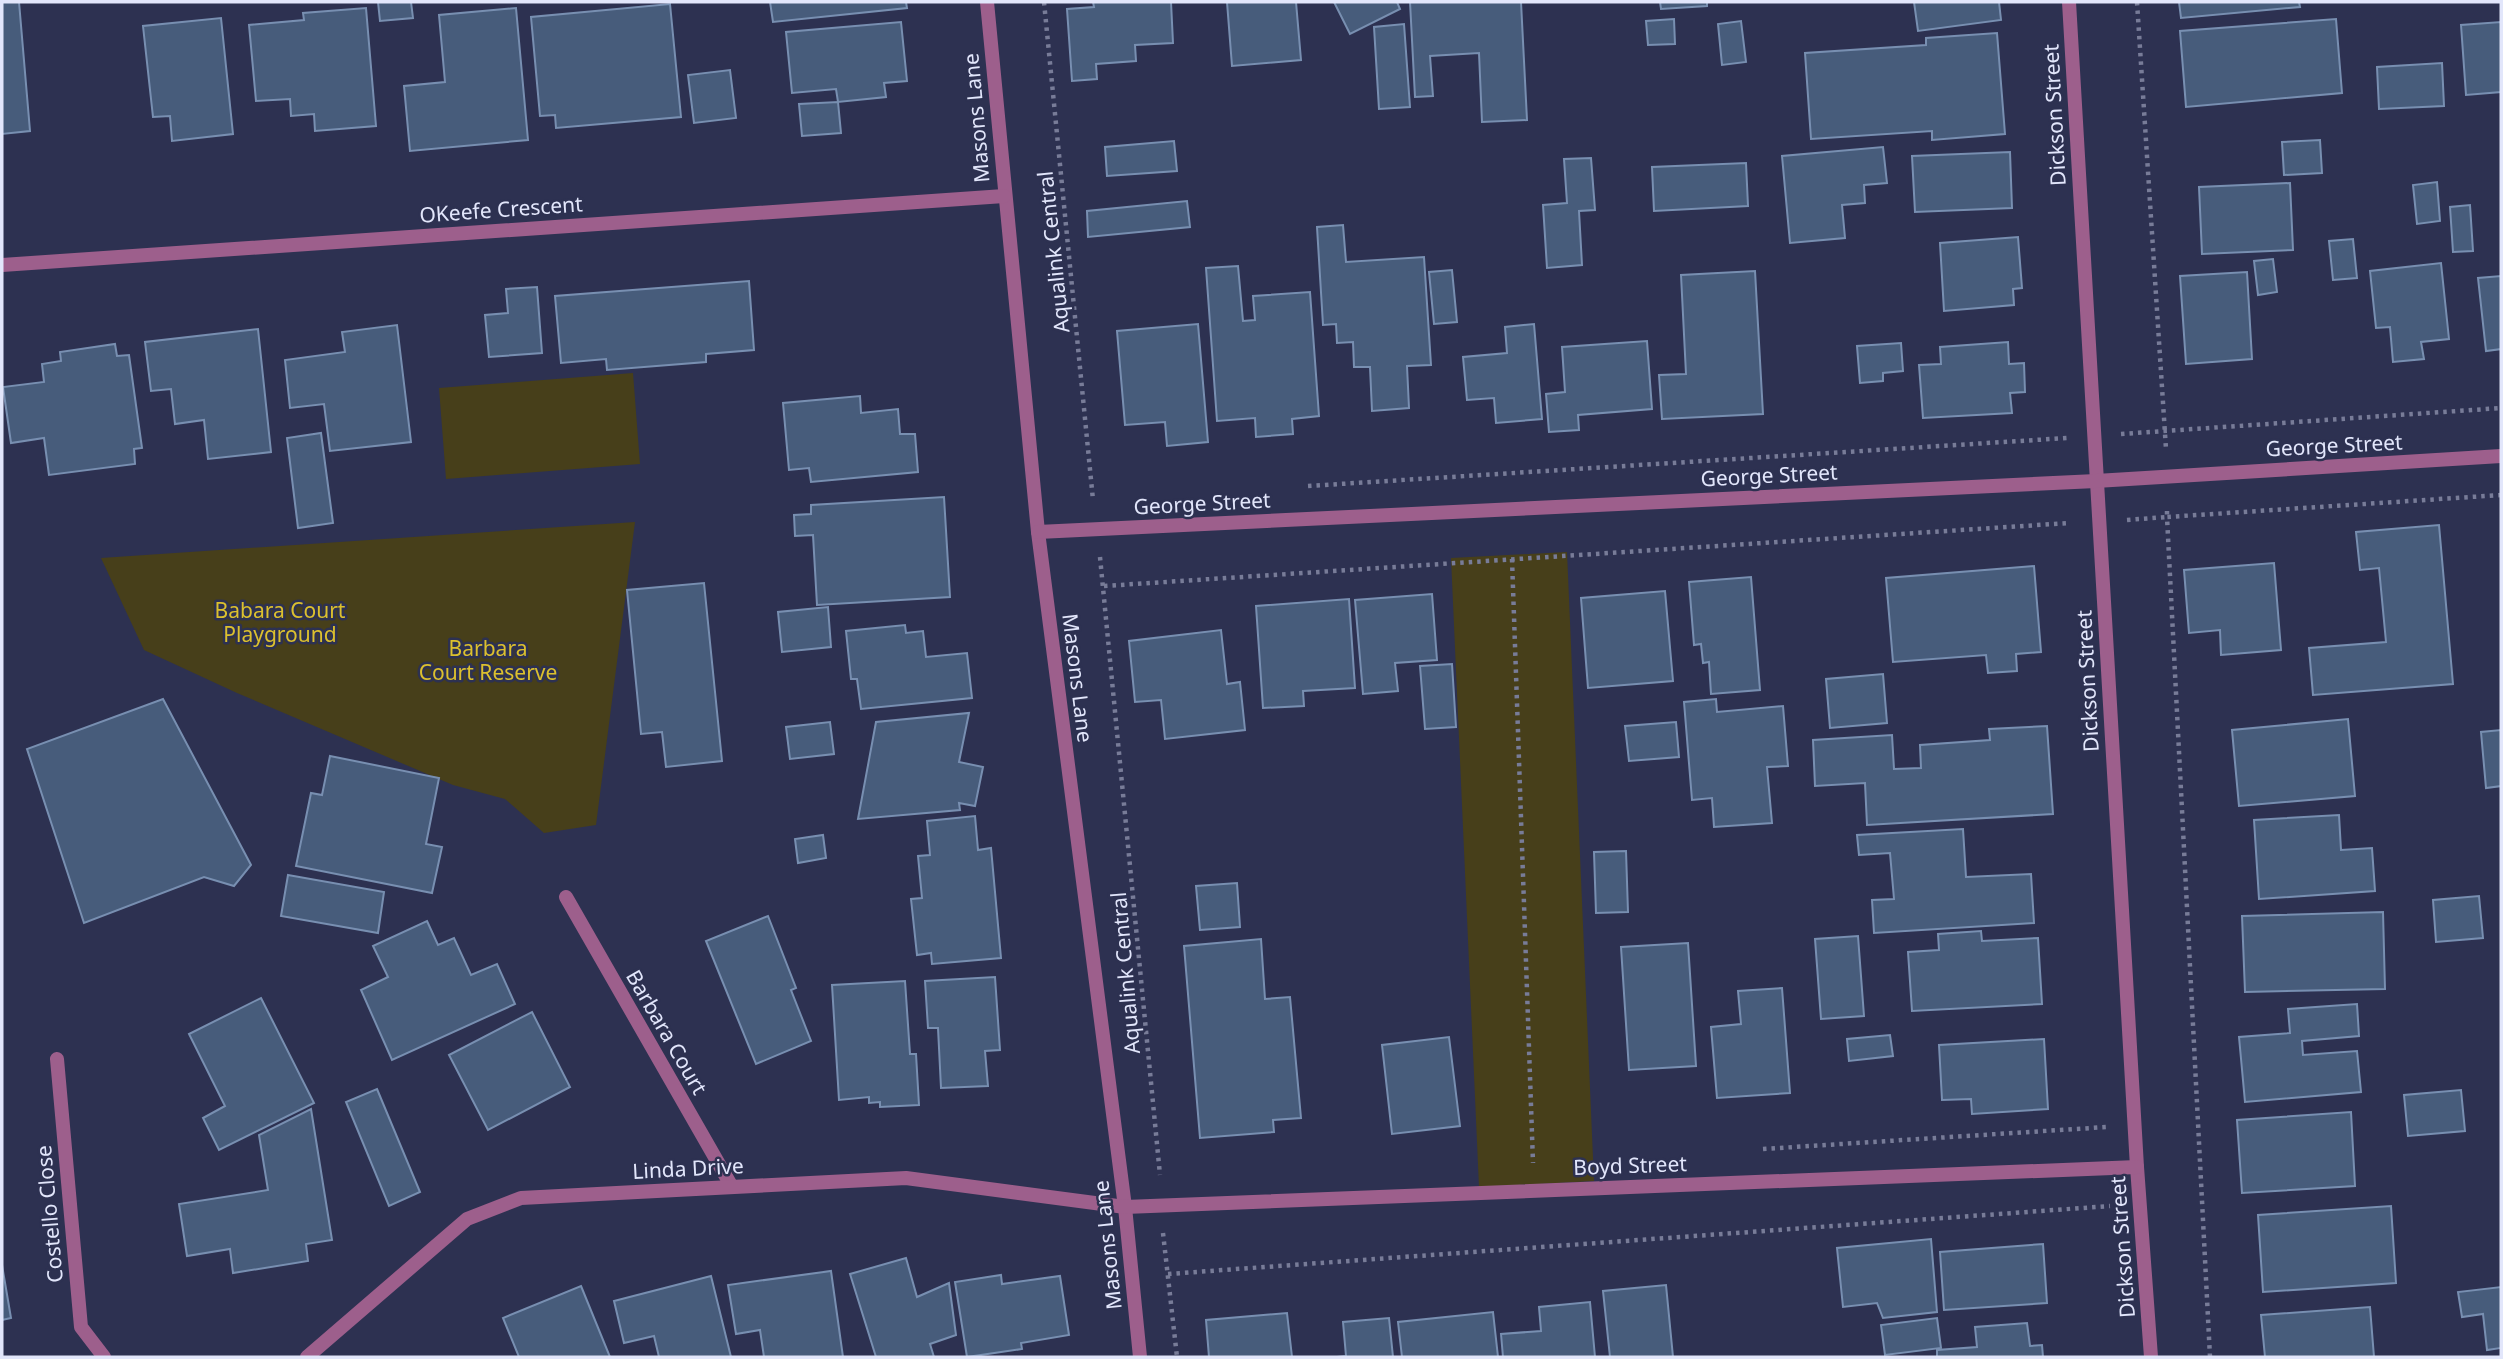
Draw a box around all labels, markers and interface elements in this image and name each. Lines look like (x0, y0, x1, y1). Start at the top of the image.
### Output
street label: Dickson Street (2036, 43, 2072, 187)
street label: Masons Lane (956, 52, 996, 184)
street label: Aqualink Central (1031, 170, 1075, 334)
street label: OKeefe Crescent (418, 189, 584, 229)
street label: George Street (2265, 427, 2404, 463)
street label: George Street (1700, 457, 1839, 493)
street label: George Street (1133, 485, 1272, 521)
park label: Babara Court Playground (215, 596, 346, 648)
street label: Dickson Street (2069, 609, 2105, 753)
street label: Masons Lane (1056, 612, 1100, 744)
park label: Barbara Court Reserve (419, 634, 557, 686)
street label: Aqualink Central (1104, 891, 1146, 1055)
street label: Barbara Court (620, 965, 714, 1100)
street label: Costello Close (29, 1144, 69, 1284)
street label: Boyd Street (1573, 1149, 1688, 1181)
street label: Linda Drive (632, 1151, 744, 1185)
street label: Dickson Street (2103, 1175, 2141, 1319)
street label: Masons Lane (1086, 1179, 1128, 1311)

